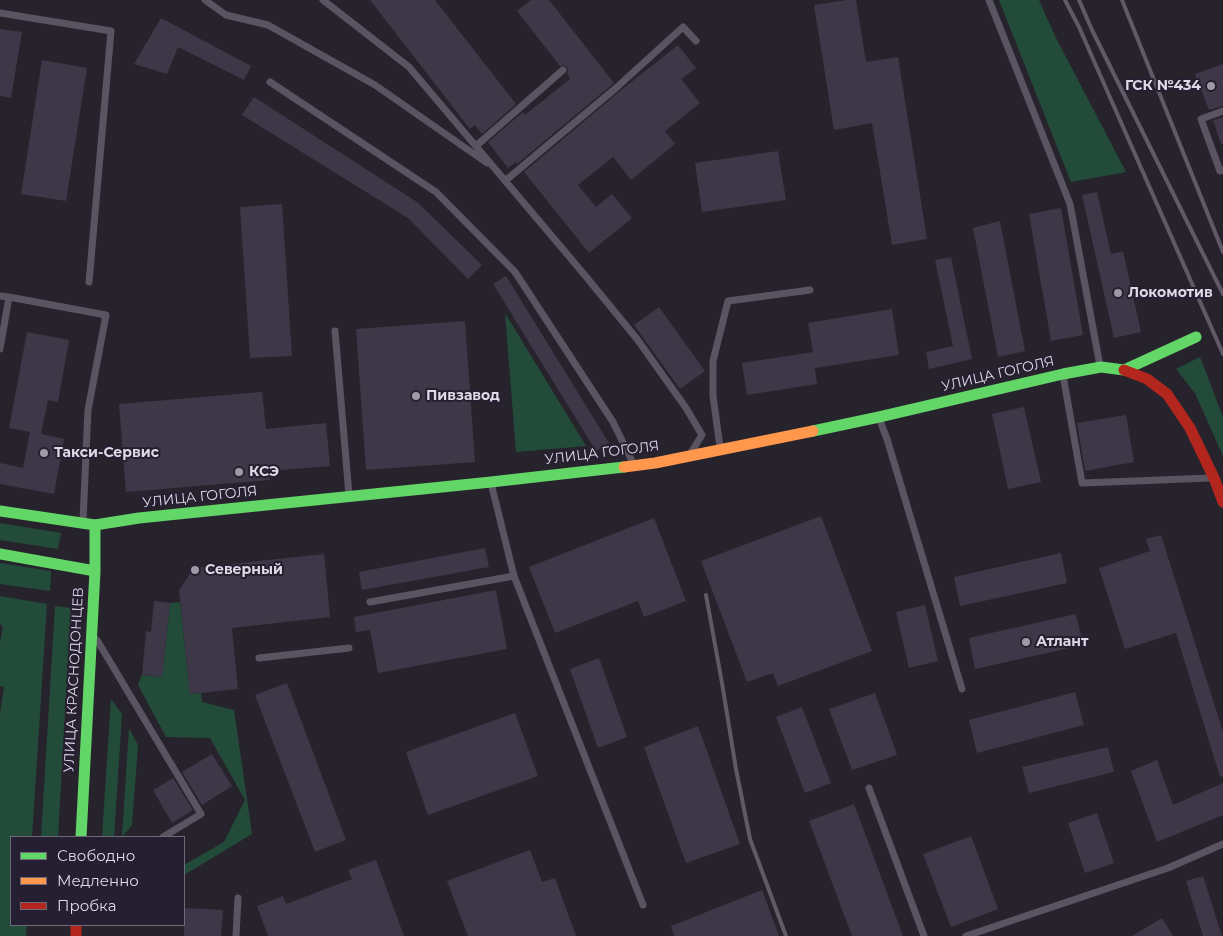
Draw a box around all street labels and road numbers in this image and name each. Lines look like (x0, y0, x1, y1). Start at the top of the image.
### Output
street label: УЛИЦА ГОГОЛЯ (940, 353, 1056, 395)
street label: УЛИЦА ГОГОЛЯ (544, 438, 660, 468)
street label: УЛИЦА ГОГОЛЯ (142, 483, 258, 511)
street label: УЛИЦА КРАСНОДОНЦЕВ (61, 587, 87, 773)

